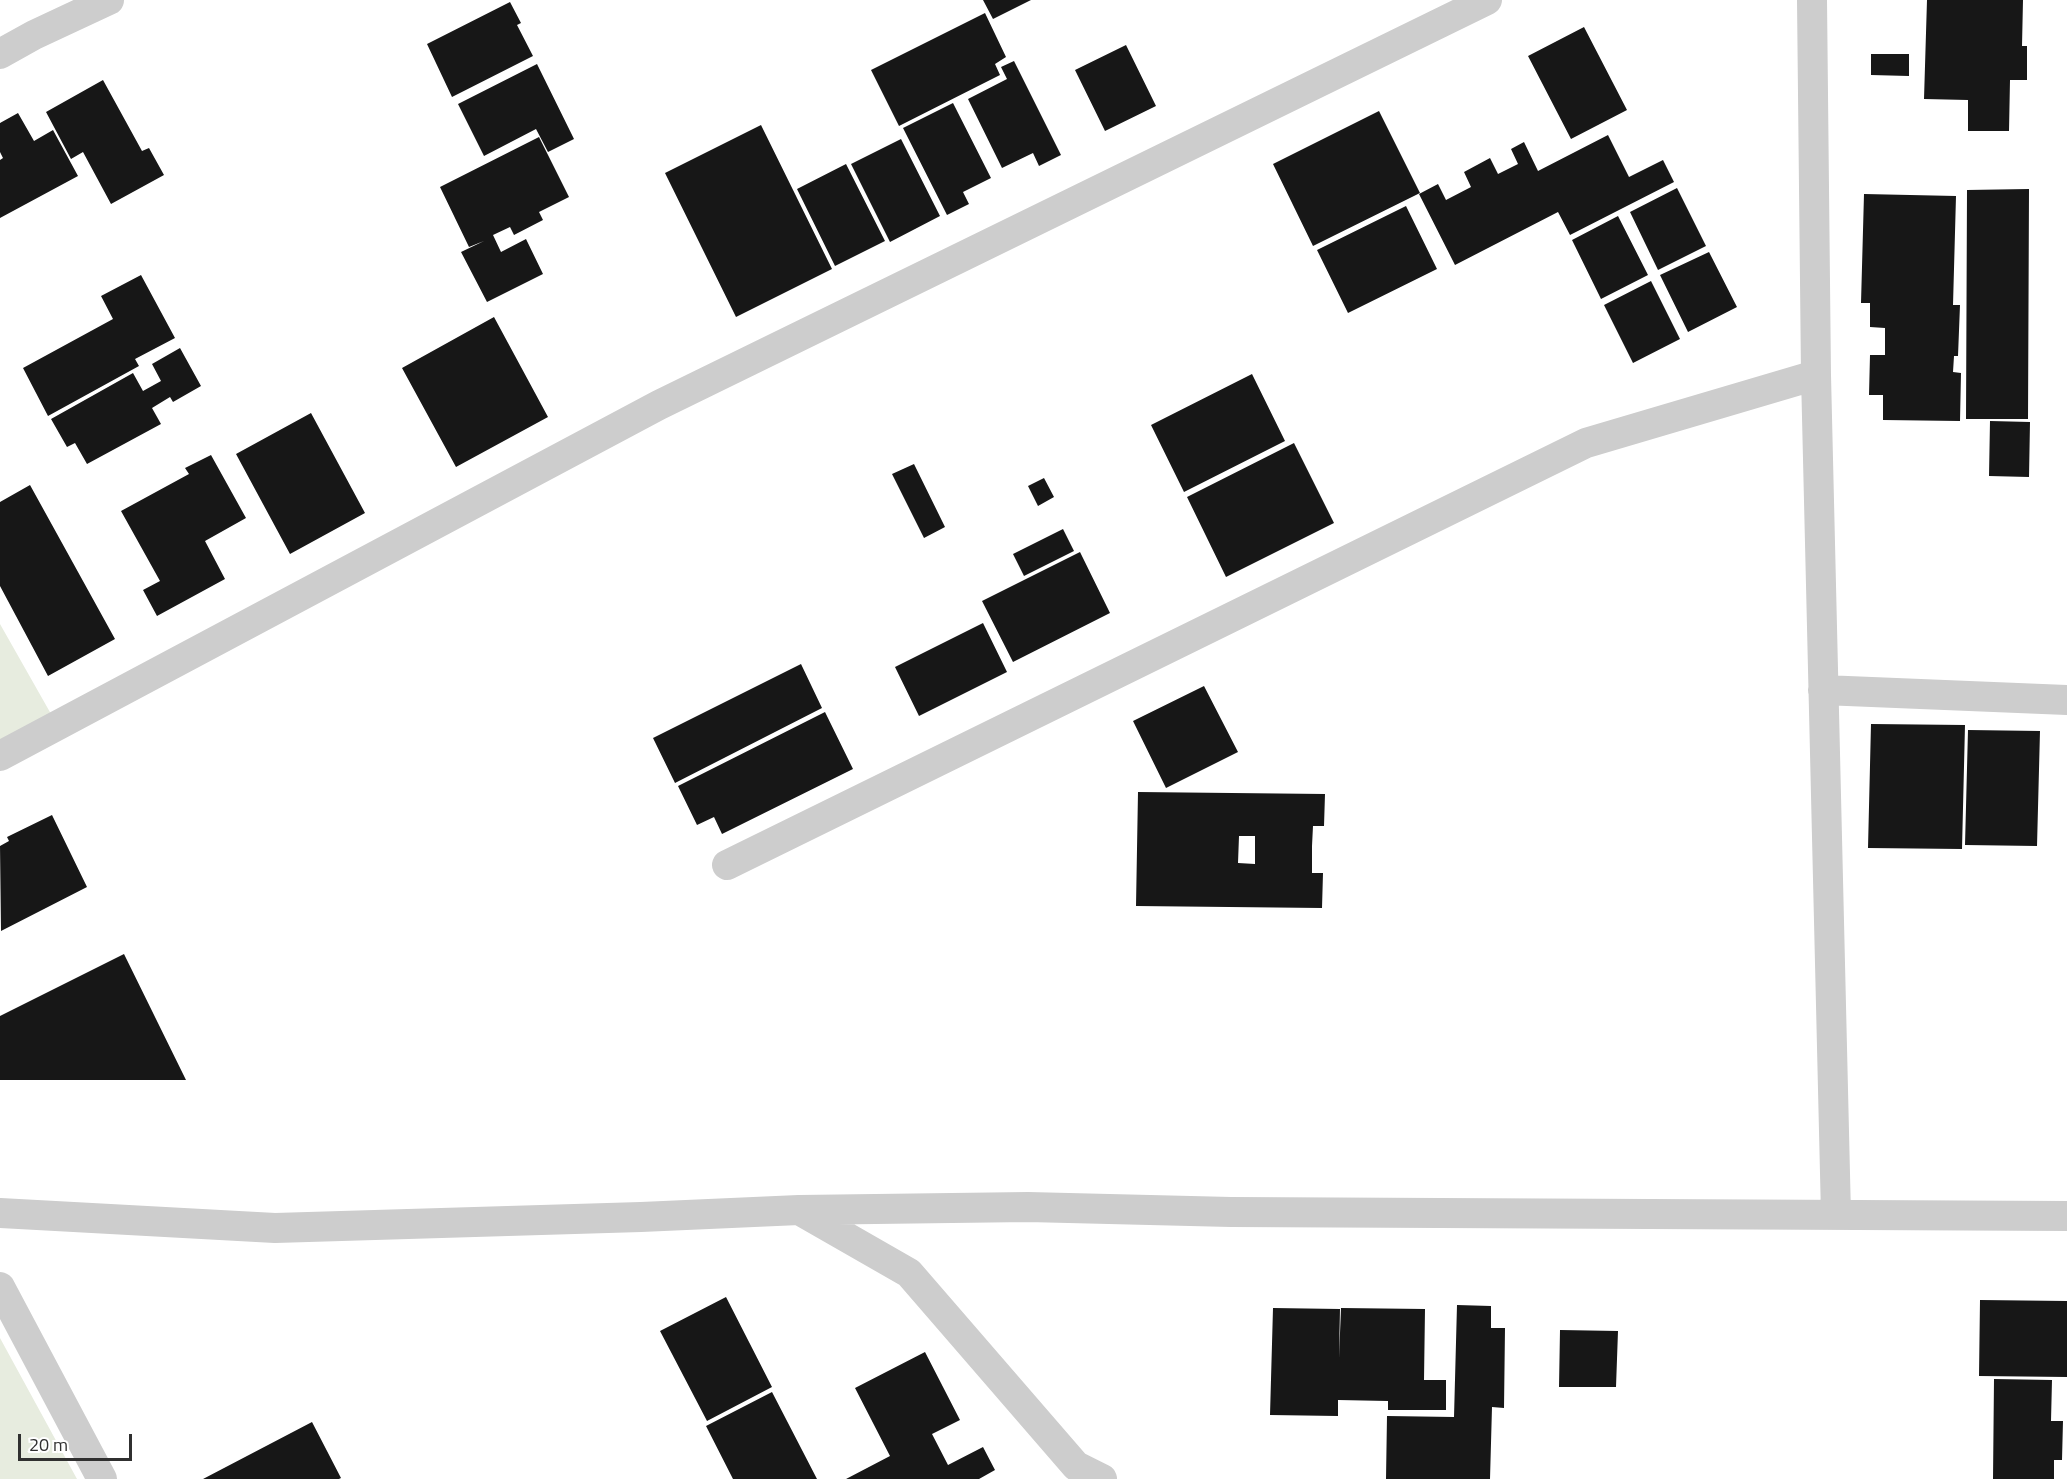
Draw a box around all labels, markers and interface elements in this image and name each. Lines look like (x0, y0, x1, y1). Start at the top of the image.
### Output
scale bar (21, 1422, 135, 1460)
text: 20 m (29, 1431, 68, 1458)

